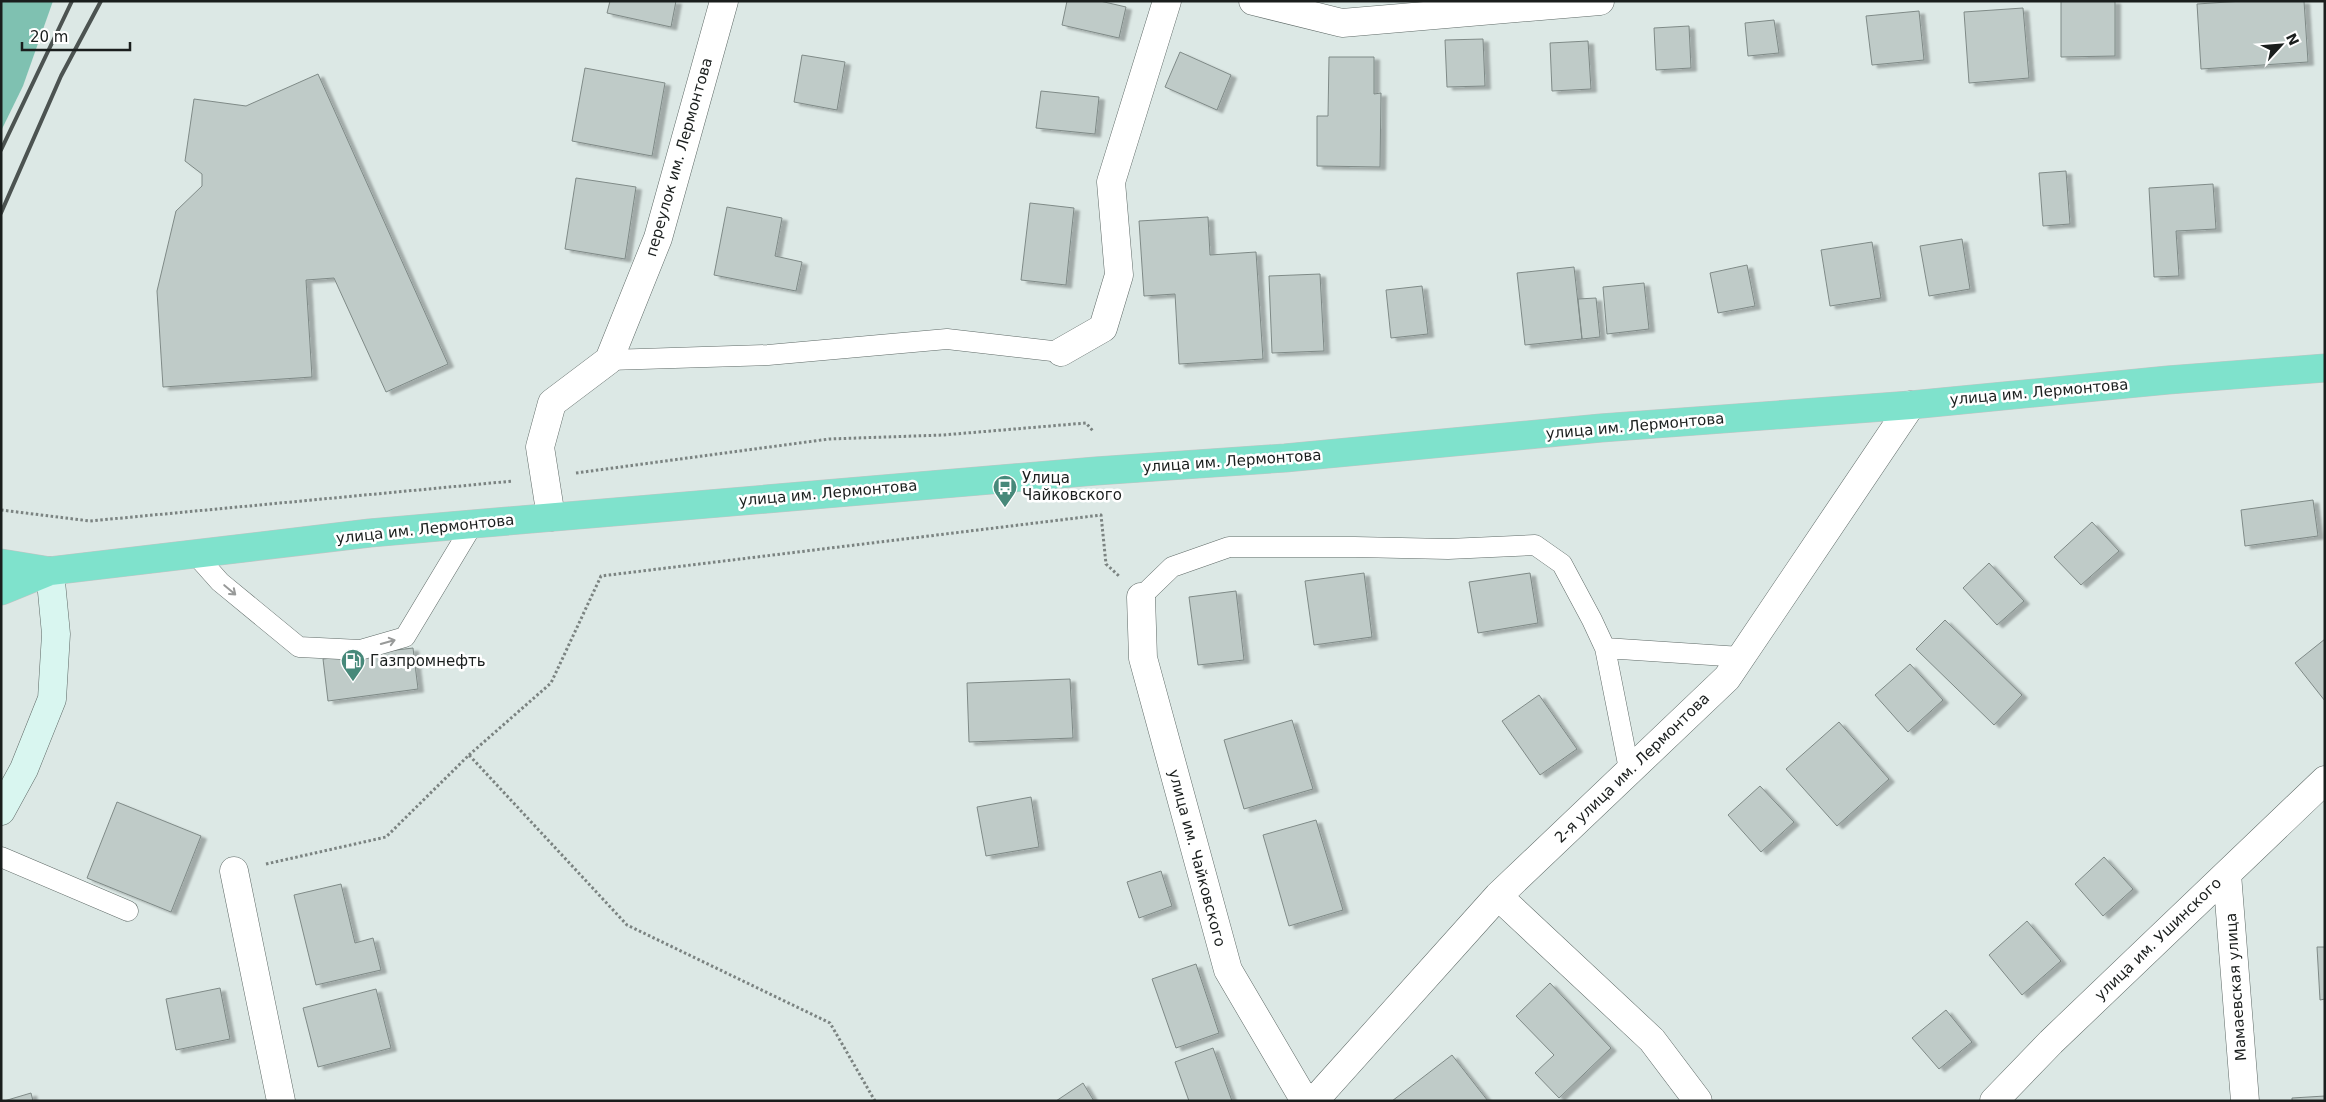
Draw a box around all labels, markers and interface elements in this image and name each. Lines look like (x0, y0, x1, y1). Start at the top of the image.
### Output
scale bar (22, 20, 130, 52)
north arrow (2256, 20, 2306, 70)
text: 20 m (30, 28, 68, 46)
text: N (2283, 31, 2302, 48)
street label: переулок им. Лермонтова (642, 55, 716, 259)
street label: улица им. Лермонтова (1949, 375, 2129, 409)
street label: улица им. Лермонтова (1545, 409, 1725, 443)
street label: улица им. Лермонтова (1142, 446, 1322, 476)
place label: Улица Чайковского (1022, 469, 1122, 504)
bus stop icon: Улица Чайковского (992, 474, 1018, 508)
street label: улица им. Лермонтова (738, 476, 918, 510)
street label: улица им. Лермонтова (335, 511, 515, 547)
one-way arrow (223, 585, 236, 596)
one-way arrow (379, 636, 395, 646)
fuel station icon: Газпромнефть (340, 648, 366, 682)
place label: Газпромнефть (370, 652, 486, 670)
street label: 2-я улица им. Лермонтова (1551, 689, 1713, 847)
street label: улица им. Чайковского (1165, 767, 1229, 949)
street label: улица им. Ушинского (2091, 874, 2225, 1004)
street label: Мамаевская улица (2222, 912, 2250, 1062)

